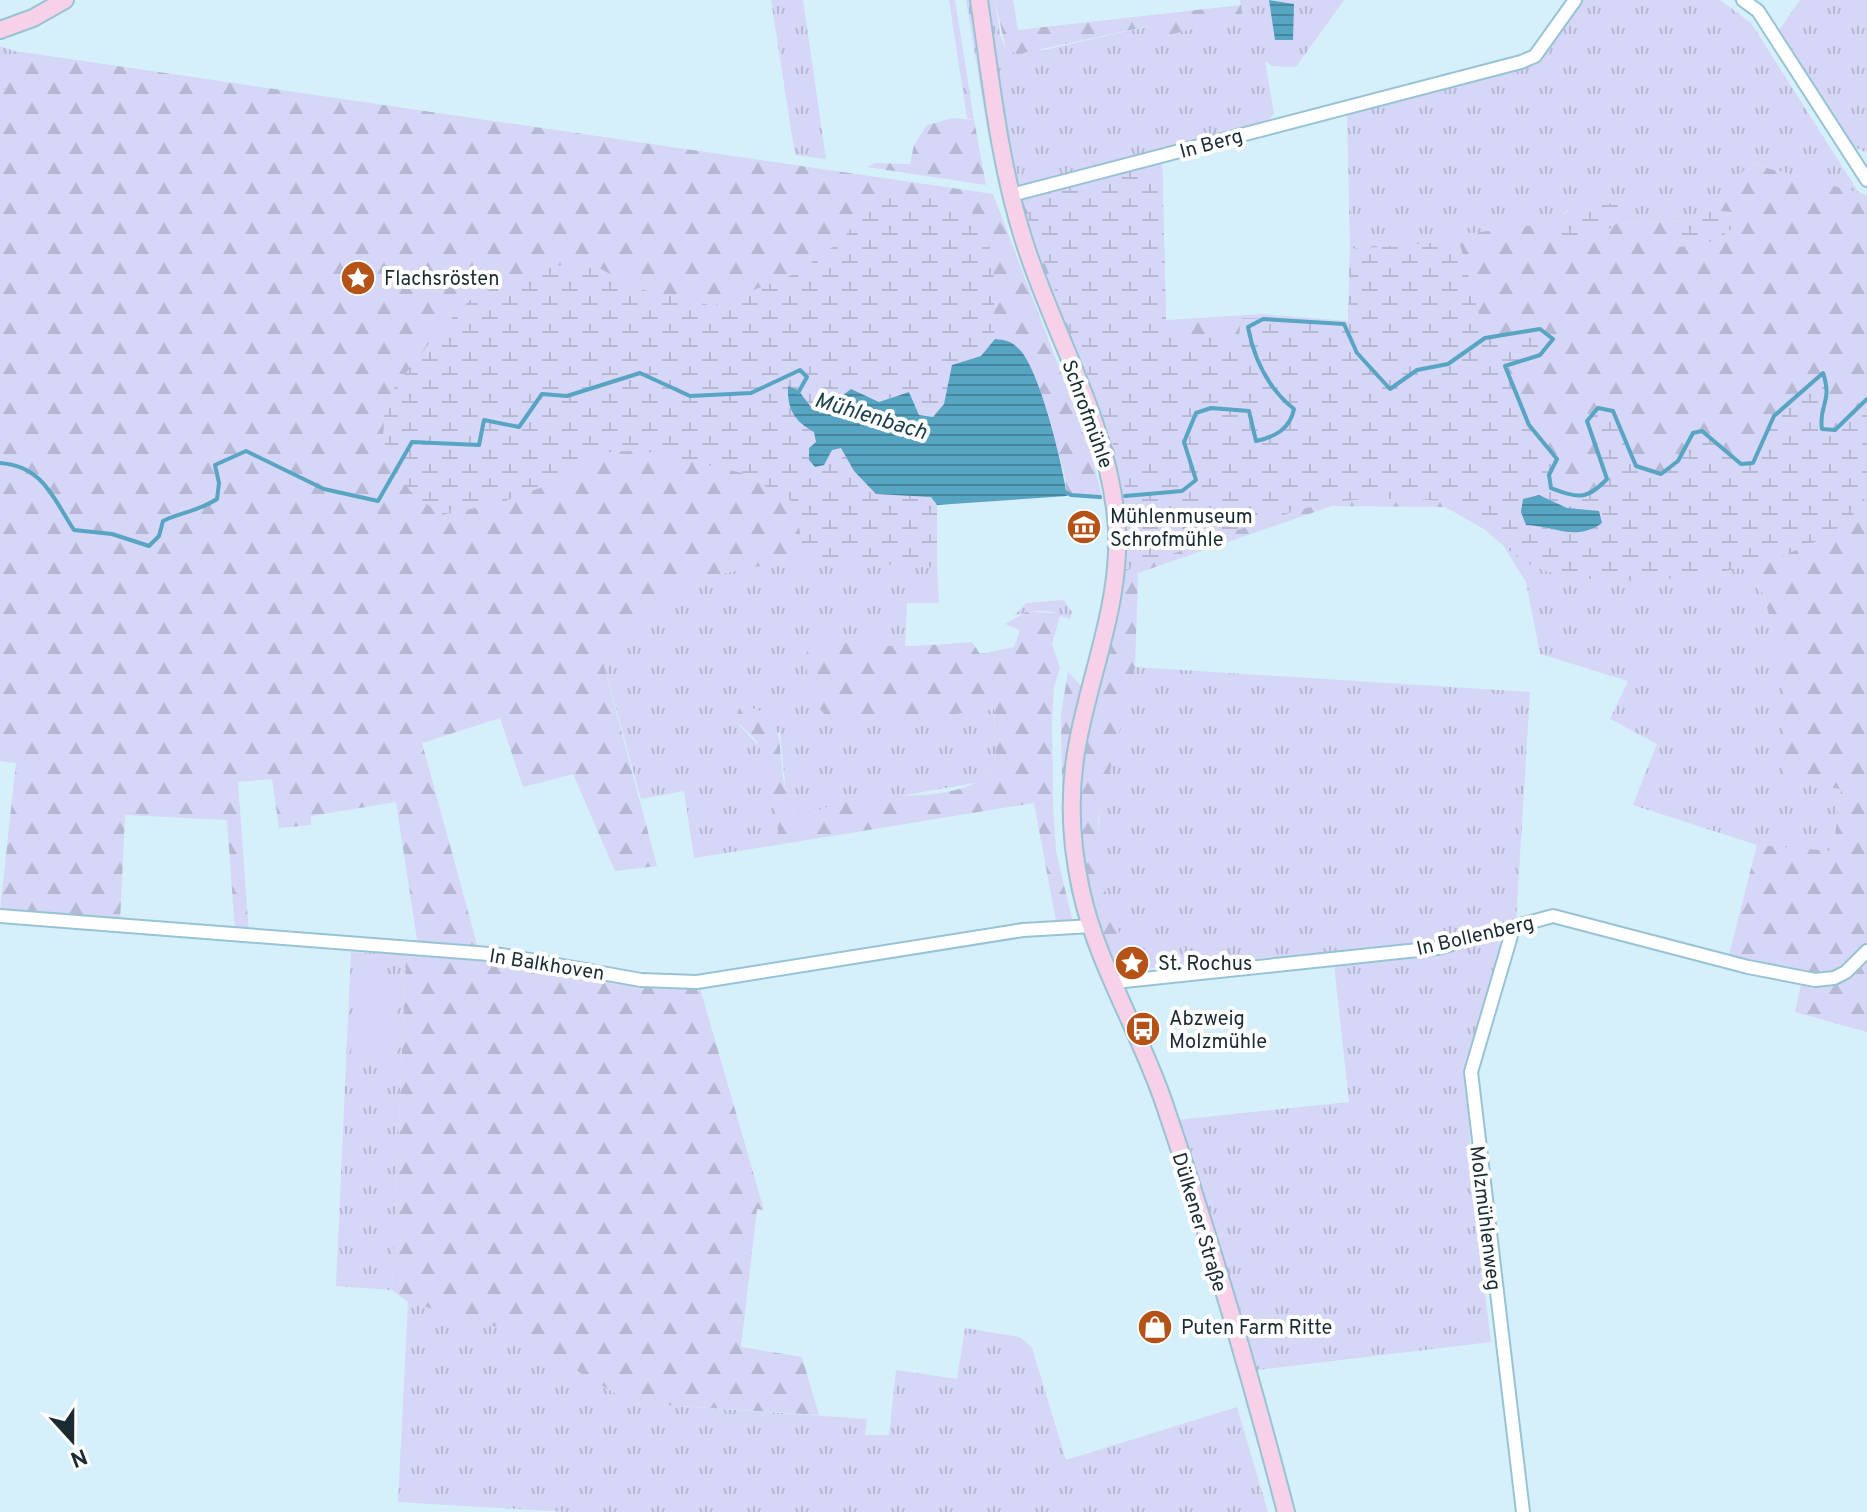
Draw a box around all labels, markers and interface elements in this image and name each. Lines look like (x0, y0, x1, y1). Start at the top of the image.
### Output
street label: In Berg (1177, 124, 1246, 166)
place icon: Flachsrösten (339, 259, 377, 297)
place label: Flachsrösten (384, 267, 499, 293)
street label: Schrofmühle (1054, 357, 1118, 472)
water label: Mühlenbach (811, 388, 930, 447)
place label: Mühlenmuseum Schrofmühle (1110, 505, 1253, 554)
museum icon: Mühlenmuseum Schrofmühle (1065, 508, 1103, 546)
street label: In Bollenberg (1414, 911, 1537, 963)
street label: In Balkhoven (487, 944, 606, 988)
place icon: St. Rochus (1113, 944, 1151, 982)
place label: St. Rochus (1158, 952, 1252, 978)
place label: Abzweig Molzmühle (1169, 1007, 1267, 1056)
bus stop icon: Abzweig Molzmühle (1124, 1010, 1162, 1048)
street label: Molzmühlenweg (1462, 1144, 1506, 1292)
street label: Dülkener Straße (1165, 1150, 1232, 1295)
shop icon: Puten Farm Ritte (1136, 1308, 1174, 1346)
place label: Puten Farm Ritte (1181, 1316, 1332, 1342)
north arrow (32, 1400, 112, 1480)
text: N (66, 1441, 90, 1472)

